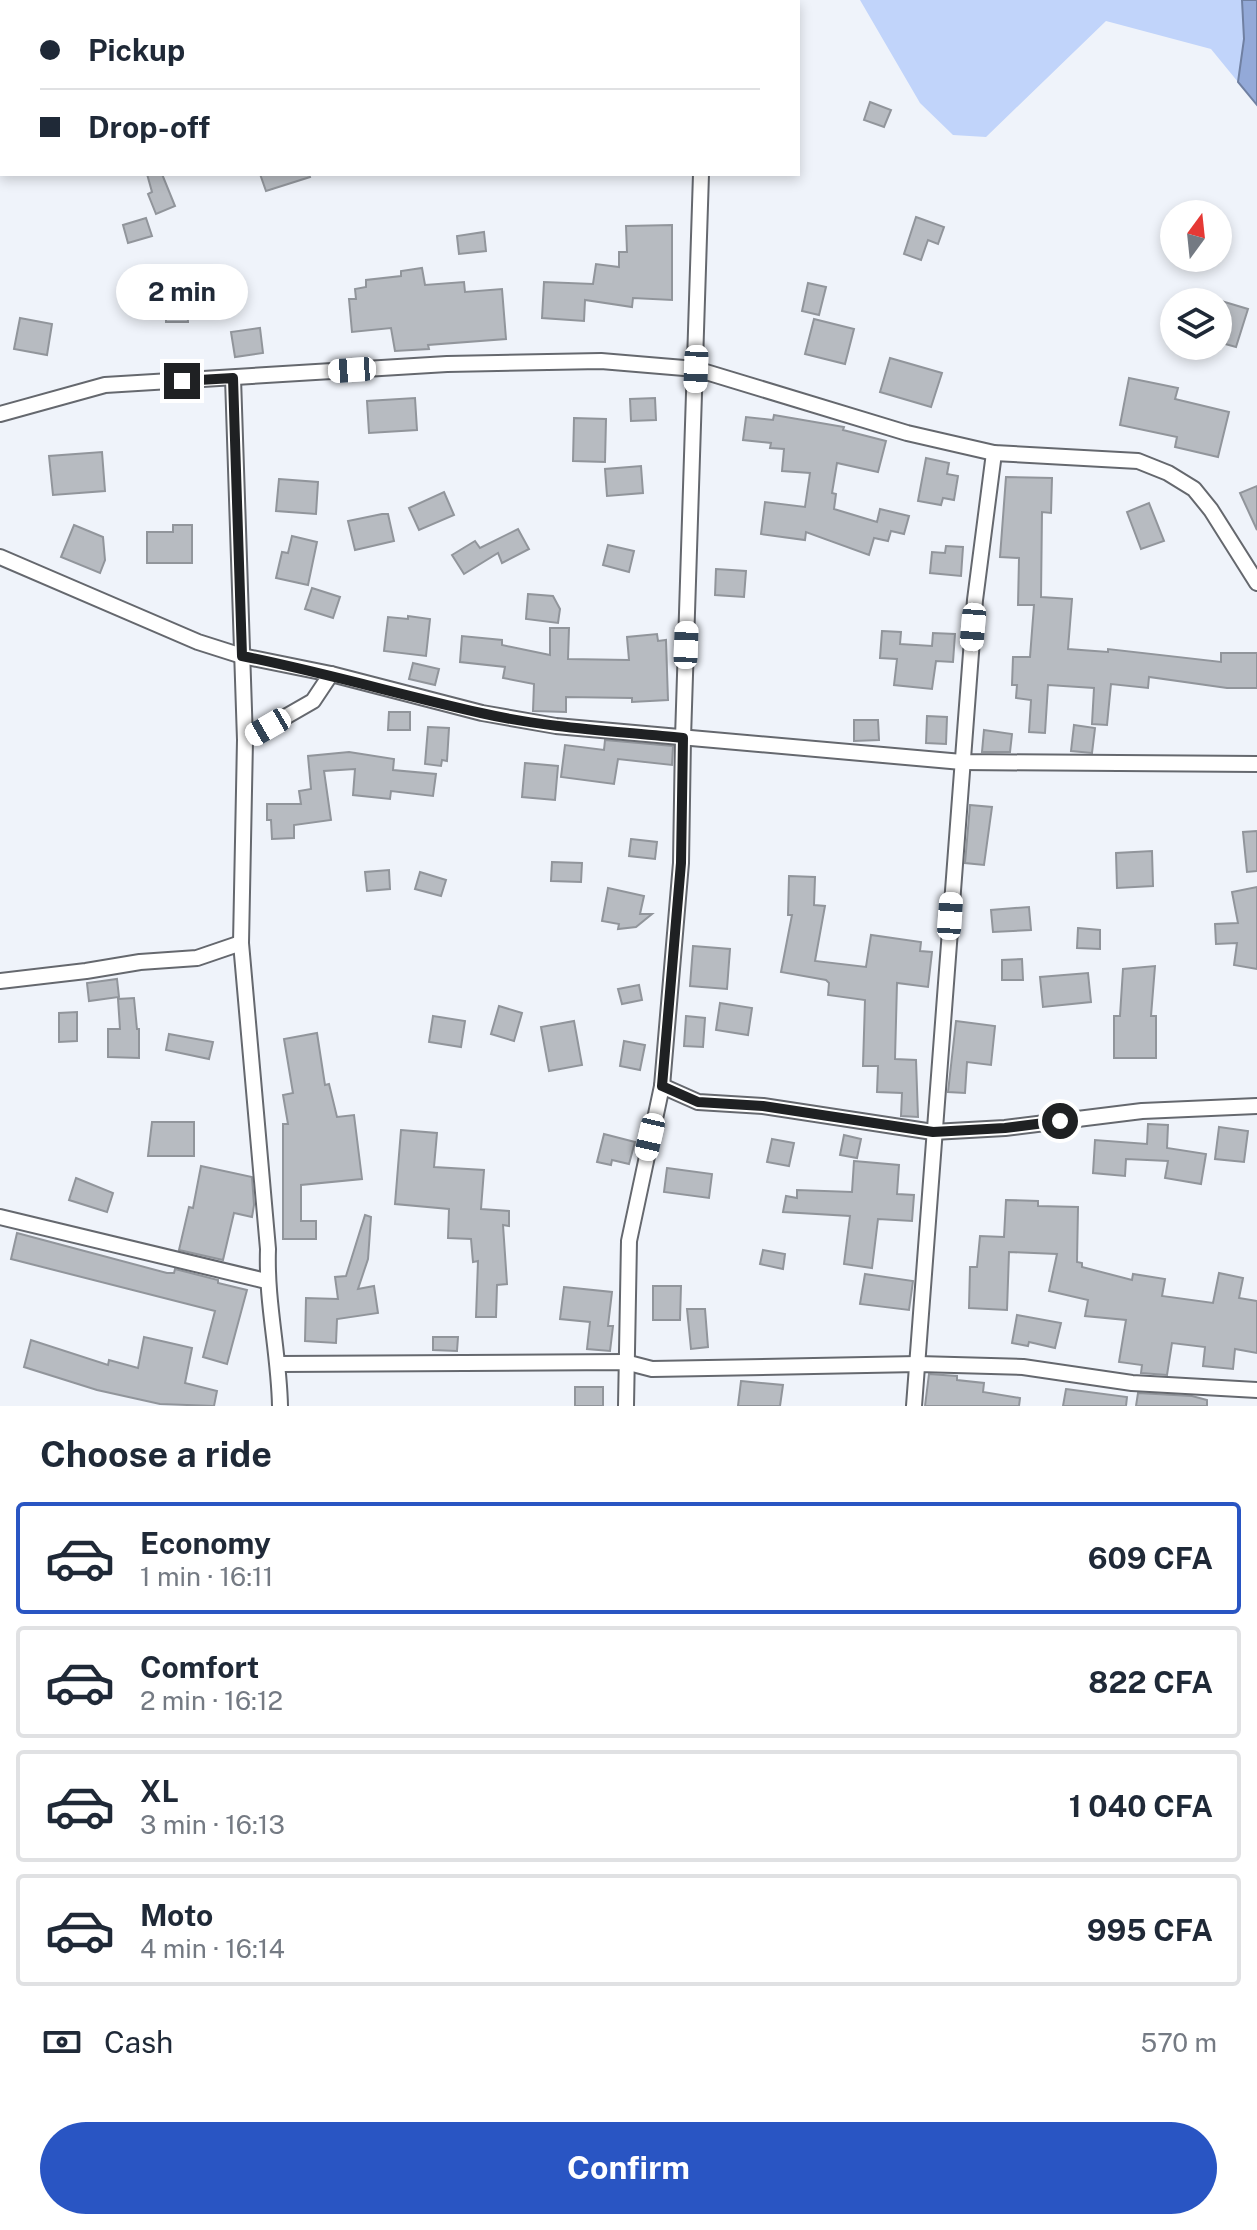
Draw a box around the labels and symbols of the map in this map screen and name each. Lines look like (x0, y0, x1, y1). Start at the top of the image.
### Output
north arrow (1160, 200, 1232, 272)
callout: 2 min (116, 265, 248, 321)
car (683, 345, 709, 393)
car (327, 356, 377, 384)
route end (164, 363, 200, 399)
car (959, 602, 987, 652)
car (673, 621, 699, 669)
car (241, 705, 295, 749)
car (936, 891, 964, 941)
route start (1042, 1103, 1078, 1139)
car (633, 1111, 667, 1163)

